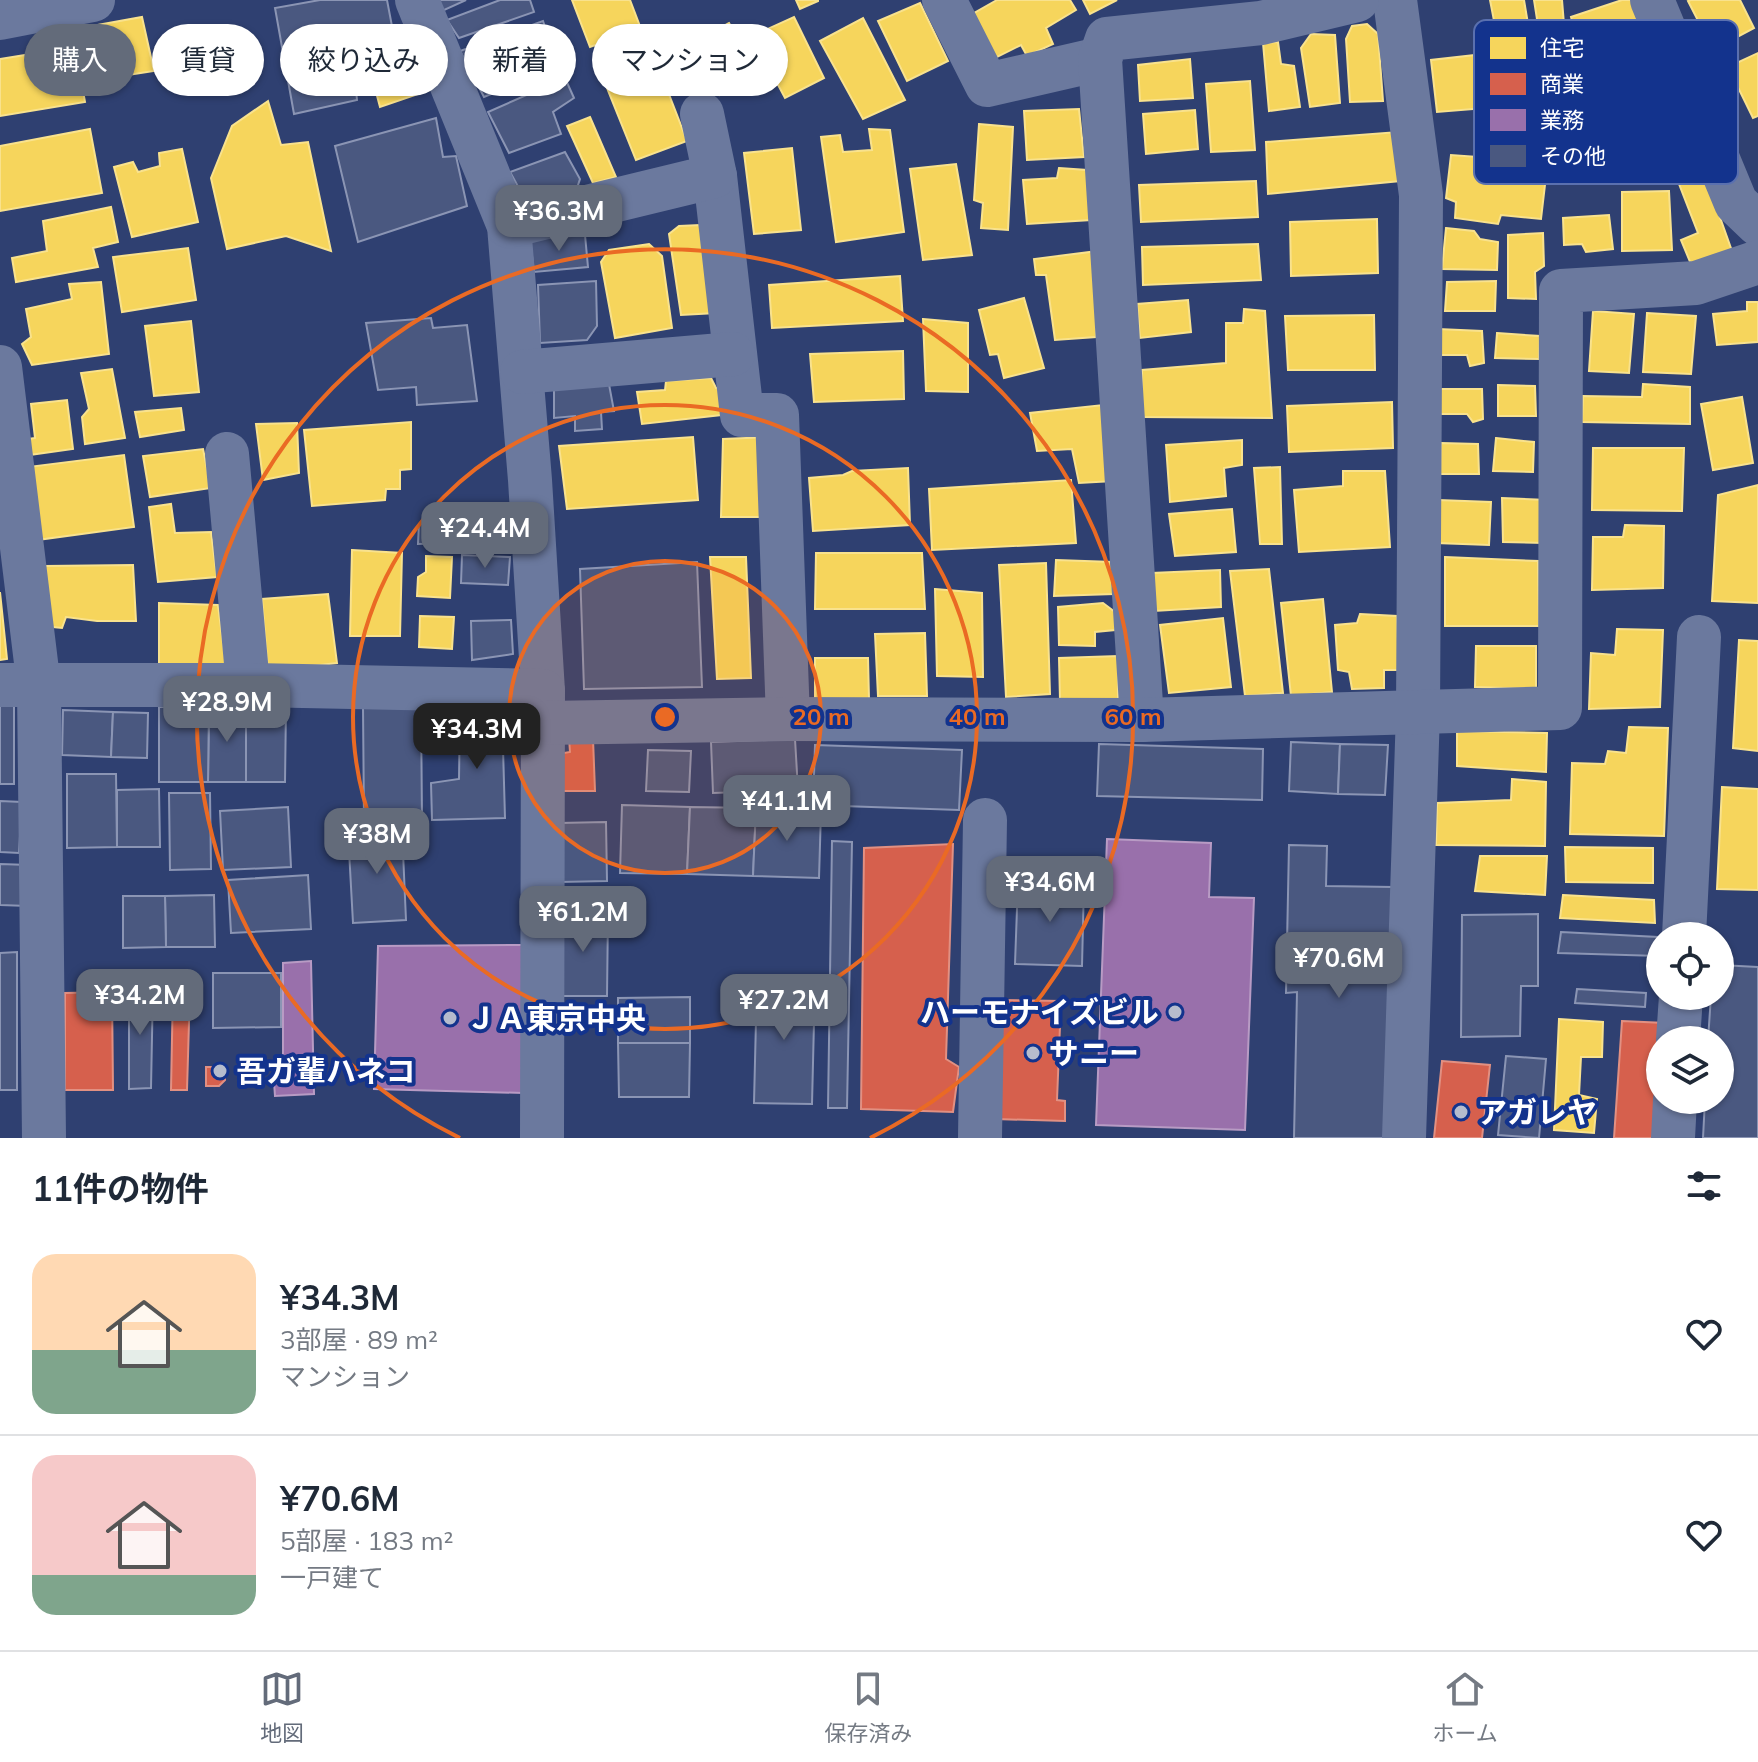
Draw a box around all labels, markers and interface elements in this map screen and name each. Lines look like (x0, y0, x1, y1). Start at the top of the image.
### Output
legend (1474, 20, 1738, 184)
chip: 購入 (24, 24, 136, 96)
chip: 賃貸 (152, 24, 264, 96)
chip: 絞り込み (280, 24, 448, 96)
chip: 新着 (464, 24, 576, 96)
chip: マンション (592, 24, 788, 96)
text: 住宅 (1540, 34, 1584, 62)
text: 商業 (1540, 70, 1584, 98)
text: 業務 (1540, 106, 1584, 134)
text: その他 (1540, 142, 1606, 170)
pin: ¥36.3M (494, 185, 624, 253)
text: ¥36.3M (513, 194, 605, 227)
pin: ¥24.4M (420, 502, 550, 570)
text: ¥24.4M (439, 511, 531, 544)
pin: ¥28.9M (162, 676, 292, 744)
text: ¥28.9M (181, 685, 273, 718)
text: 20 m (793, 701, 849, 731)
text: 40 m (949, 701, 1005, 731)
text: 60 m (1105, 701, 1161, 731)
pin: ¥34.3M (412, 703, 542, 771)
centre of rings (651, 703, 679, 731)
text: ¥34.3M (431, 712, 523, 745)
pin: ¥41.1M (722, 775, 852, 843)
text: ¥41.1M (741, 784, 833, 817)
pin: ¥38M (330, 808, 424, 876)
text: ¥38M (342, 817, 412, 850)
pin: ¥34.6M (985, 856, 1115, 924)
text: ¥34.6M (1004, 865, 1096, 898)
pin: ¥61.2M (518, 886, 648, 954)
text: ¥61.2M (537, 895, 629, 928)
map controls (1646, 922, 1734, 1114)
button: locate (1646, 922, 1734, 1010)
pin: ¥70.6M (1274, 932, 1404, 1000)
text: ¥70.6M (1293, 941, 1385, 974)
pin: ¥34.2M (75, 969, 205, 1037)
pin: ¥27.2M (719, 974, 849, 1042)
text: ¥34.2M (94, 978, 186, 1011)
text: ¥27.2M (738, 983, 830, 1016)
place label: ハーモナイズビル (920, 993, 1159, 1031)
place label: ＪＡ東京中央 (466, 999, 646, 1037)
marker: ハーモナイズビル (1166, 1003, 1184, 1021)
marker: ＪＡ東京中央 (441, 1009, 459, 1027)
button: layers (1646, 1026, 1734, 1114)
place label: サニー (1049, 1034, 1139, 1072)
marker: サニー (1024, 1044, 1042, 1062)
place label: 吾ガ輩ハネコ (236, 1052, 415, 1090)
marker: 吾ガ輩ハネコ (211, 1062, 229, 1080)
place label: アガレヤ (1477, 1093, 1597, 1131)
marker: アガレヤ (1452, 1103, 1470, 1121)
icon: filters (1682, 1164, 1726, 1208)
text: 11件の物件 (32, 1167, 209, 1210)
text: ¥34.3M (280, 1276, 400, 1319)
icon: home (96, 1286, 192, 1382)
icon: heart (1682, 1312, 1726, 1356)
text: 3部屋 · 89 m² (280, 1323, 438, 1356)
text: マンション (280, 1360, 410, 1393)
text: ¥70.6M (280, 1477, 400, 1520)
icon: home (96, 1487, 192, 1583)
icon: heart (1682, 1513, 1726, 1557)
text: 5部屋 · 183 m² (280, 1524, 453, 1557)
text: 一戸建て (280, 1561, 384, 1594)
tab: 地図 (260, 1667, 304, 1747)
tab: 保存済み (824, 1667, 912, 1747)
tab: ホーム (1433, 1667, 1498, 1747)

